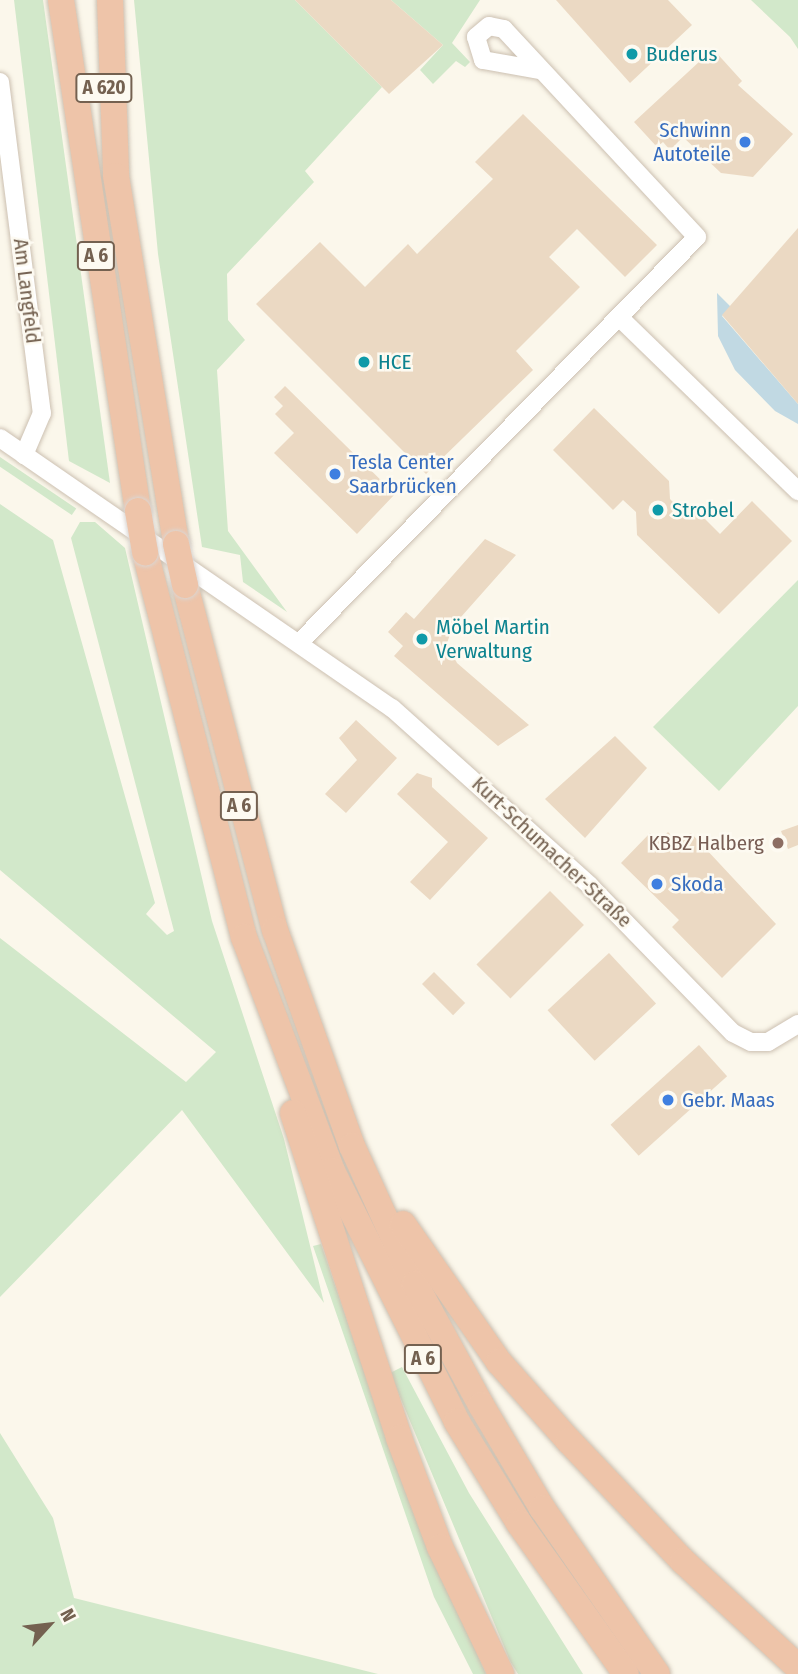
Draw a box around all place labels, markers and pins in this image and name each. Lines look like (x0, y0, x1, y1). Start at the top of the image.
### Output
place label: Buderus (646, 41, 717, 67)
marker: Buderus (624, 46, 640, 62)
place label: Schwinn Autoteile (653, 117, 731, 167)
marker: Schwinn Autoteile (737, 134, 753, 150)
place label: HCE (378, 349, 411, 375)
marker: HCE (356, 354, 372, 370)
place label: Tesla Center Saarbrücken (349, 449, 457, 499)
marker: Tesla Center Saarbrücken (327, 466, 343, 482)
place label: Strobel (672, 497, 734, 523)
marker: Strobel (650, 502, 666, 518)
place label: Möbel Martin Verwaltung (436, 614, 550, 664)
marker: Möbel Martin Verwaltung (414, 631, 430, 647)
place label: KBBZ Halberg (649, 830, 764, 856)
marker: KBBZ Halberg (770, 835, 786, 851)
place label: Skoda (671, 871, 724, 897)
marker: Skoda (649, 876, 665, 892)
place label: Gebr. Maas (682, 1087, 775, 1113)
marker: Gebr. Maas (660, 1092, 676, 1108)

